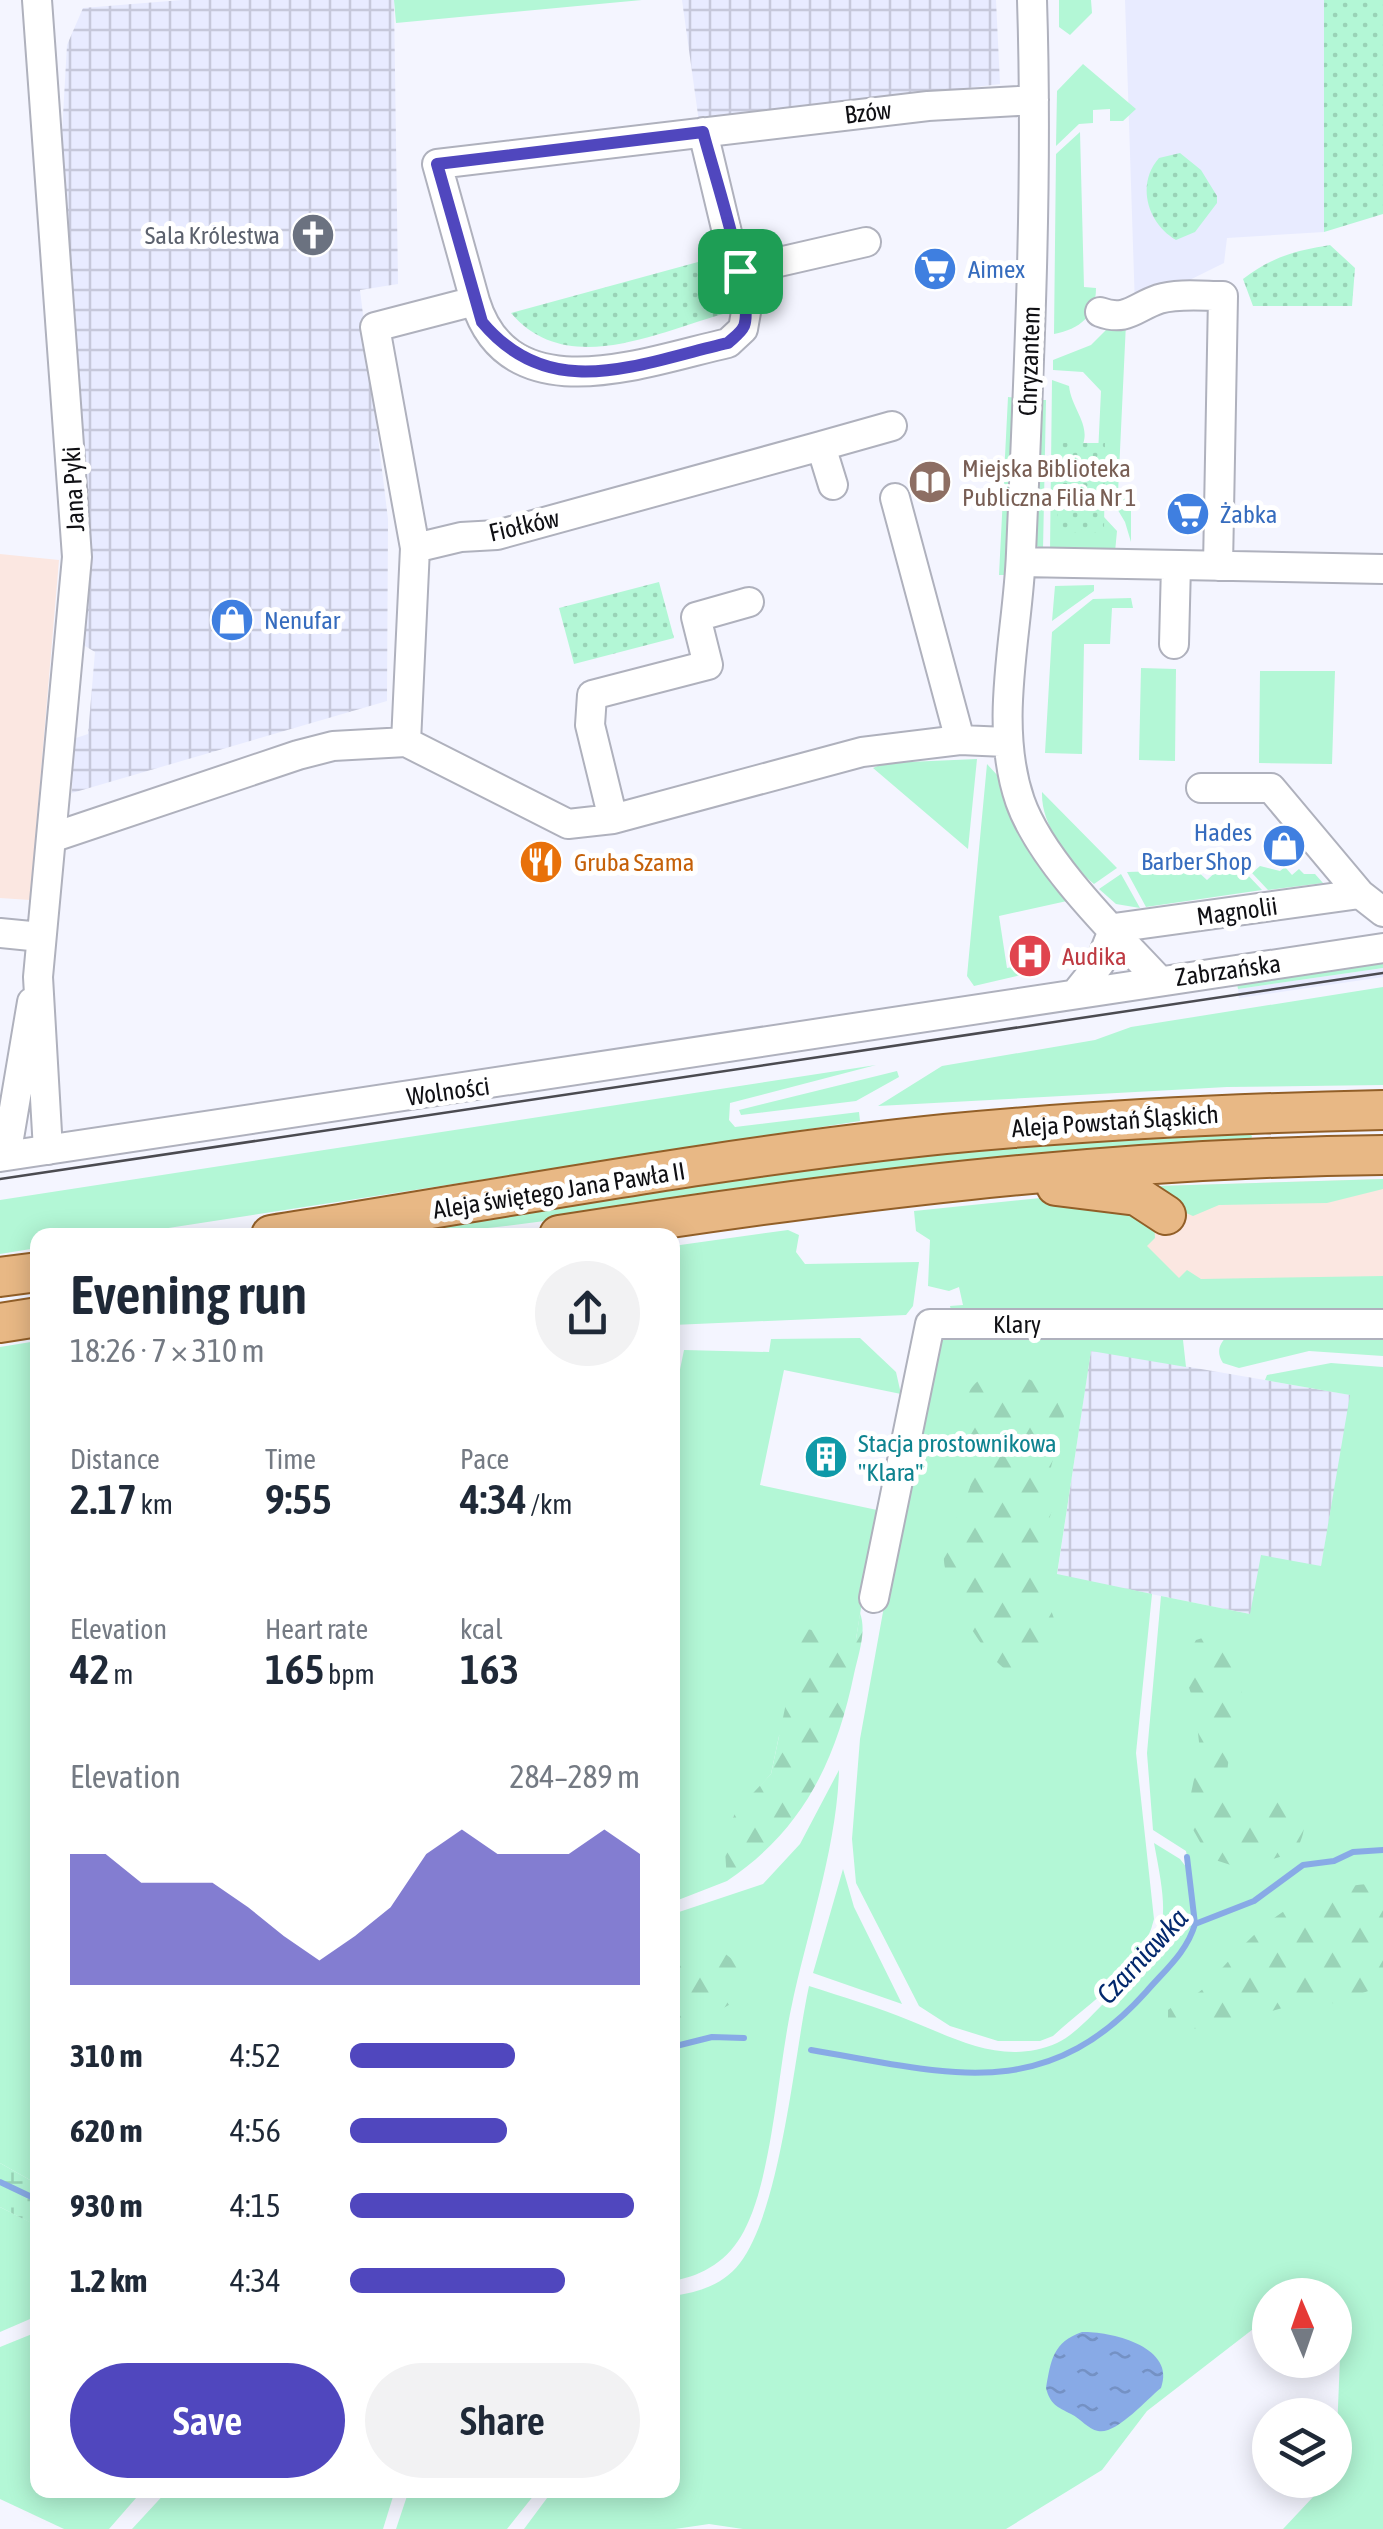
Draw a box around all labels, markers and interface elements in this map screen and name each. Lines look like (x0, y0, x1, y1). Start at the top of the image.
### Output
street label: Bzów (843, 95, 893, 129)
church icon: Sala Królestwa (290, 212, 336, 258)
place label: Sala Królestwa (145, 221, 280, 249)
pin (698, 229, 783, 314)
icon: arrive (713, 244, 768, 299)
supermarket icon: Aimex (912, 246, 958, 292)
place label: Aimex (968, 255, 1025, 283)
street label: Chryzantem (1013, 305, 1045, 417)
street label: Jana Pyki (57, 446, 89, 532)
place label: Miejska Biblioteka Publiczna Filia Nr 1 (962, 454, 1137, 511)
library icon: Miejska Biblioteka Publiczna Filia Nr 1 (907, 459, 953, 505)
supermarket icon: Żabka (1165, 491, 1211, 537)
place label: Żabka (1220, 500, 1277, 528)
street label: Fiołków (486, 503, 562, 547)
shop icon: Nenufar (209, 597, 255, 643)
place label: Nenufar (264, 606, 341, 634)
place label: Hades Barber Shop (1141, 818, 1252, 875)
shop icon: Hades Barber Shop (1261, 823, 1307, 869)
restaurant icon: Gruba Szama (518, 839, 564, 885)
place label: Gruba Szama (574, 848, 694, 876)
street label: Magnolii (1195, 891, 1279, 931)
hospital icon: Audika (1007, 933, 1053, 979)
place label: Audika (1062, 942, 1127, 970)
street label: Zabrzańska (1173, 949, 1283, 991)
street label: Wolności (405, 1071, 491, 1111)
street label: Aleja Powstań Śląskich (1011, 1100, 1219, 1142)
street label: Aleja świętego Jana Pawła II (431, 1156, 687, 1224)
button: share (535, 1261, 640, 1366)
text: Evening run (70, 1263, 307, 1326)
street label: Klary (993, 1310, 1041, 1338)
text: 18:26 · 7 × 310 m (70, 1332, 264, 1369)
place label: Stacja prostownikowa "Klara" (858, 1429, 1057, 1486)
building icon: Stacja prostownikowa "Klara" (803, 1434, 849, 1480)
text: Distance (70, 1443, 160, 1475)
text: Time (265, 1443, 316, 1475)
text: Pace (460, 1443, 509, 1475)
text: 2.17 (70, 1475, 137, 1523)
text: 9:55 (265, 1475, 332, 1523)
text: 4:34 (460, 1475, 527, 1523)
text: km (137, 1488, 173, 1520)
text: /km (527, 1488, 572, 1520)
text: Elevation (70, 1613, 167, 1645)
text: Heart rate (265, 1613, 368, 1645)
text: kcal (460, 1613, 503, 1645)
text: 42 (70, 1645, 109, 1693)
text: 165 (265, 1645, 324, 1693)
text: 163 (460, 1645, 519, 1693)
text: m (109, 1658, 133, 1690)
text: bpm (324, 1658, 375, 1690)
text: Elevation (70, 1758, 181, 1795)
text: 284–289 m (510, 1758, 640, 1795)
water label: Czarniawka (1090, 1902, 1194, 2010)
text: 310 m (70, 2037, 143, 2074)
text: 4:52 (230, 2037, 281, 2074)
text: 620 m (70, 2112, 143, 2149)
text: 4:56 (230, 2112, 281, 2149)
text: 930 m (70, 2187, 143, 2224)
text: 4:15 (230, 2187, 281, 2224)
text: 1.2 km (70, 2262, 147, 2299)
text: 4:34 (230, 2262, 281, 2299)
north arrow (1252, 2278, 1352, 2378)
map controls (1252, 2278, 1352, 2498)
button: Save (70, 2363, 345, 2478)
button: Share (365, 2363, 640, 2478)
button: layers (1252, 2398, 1352, 2498)

